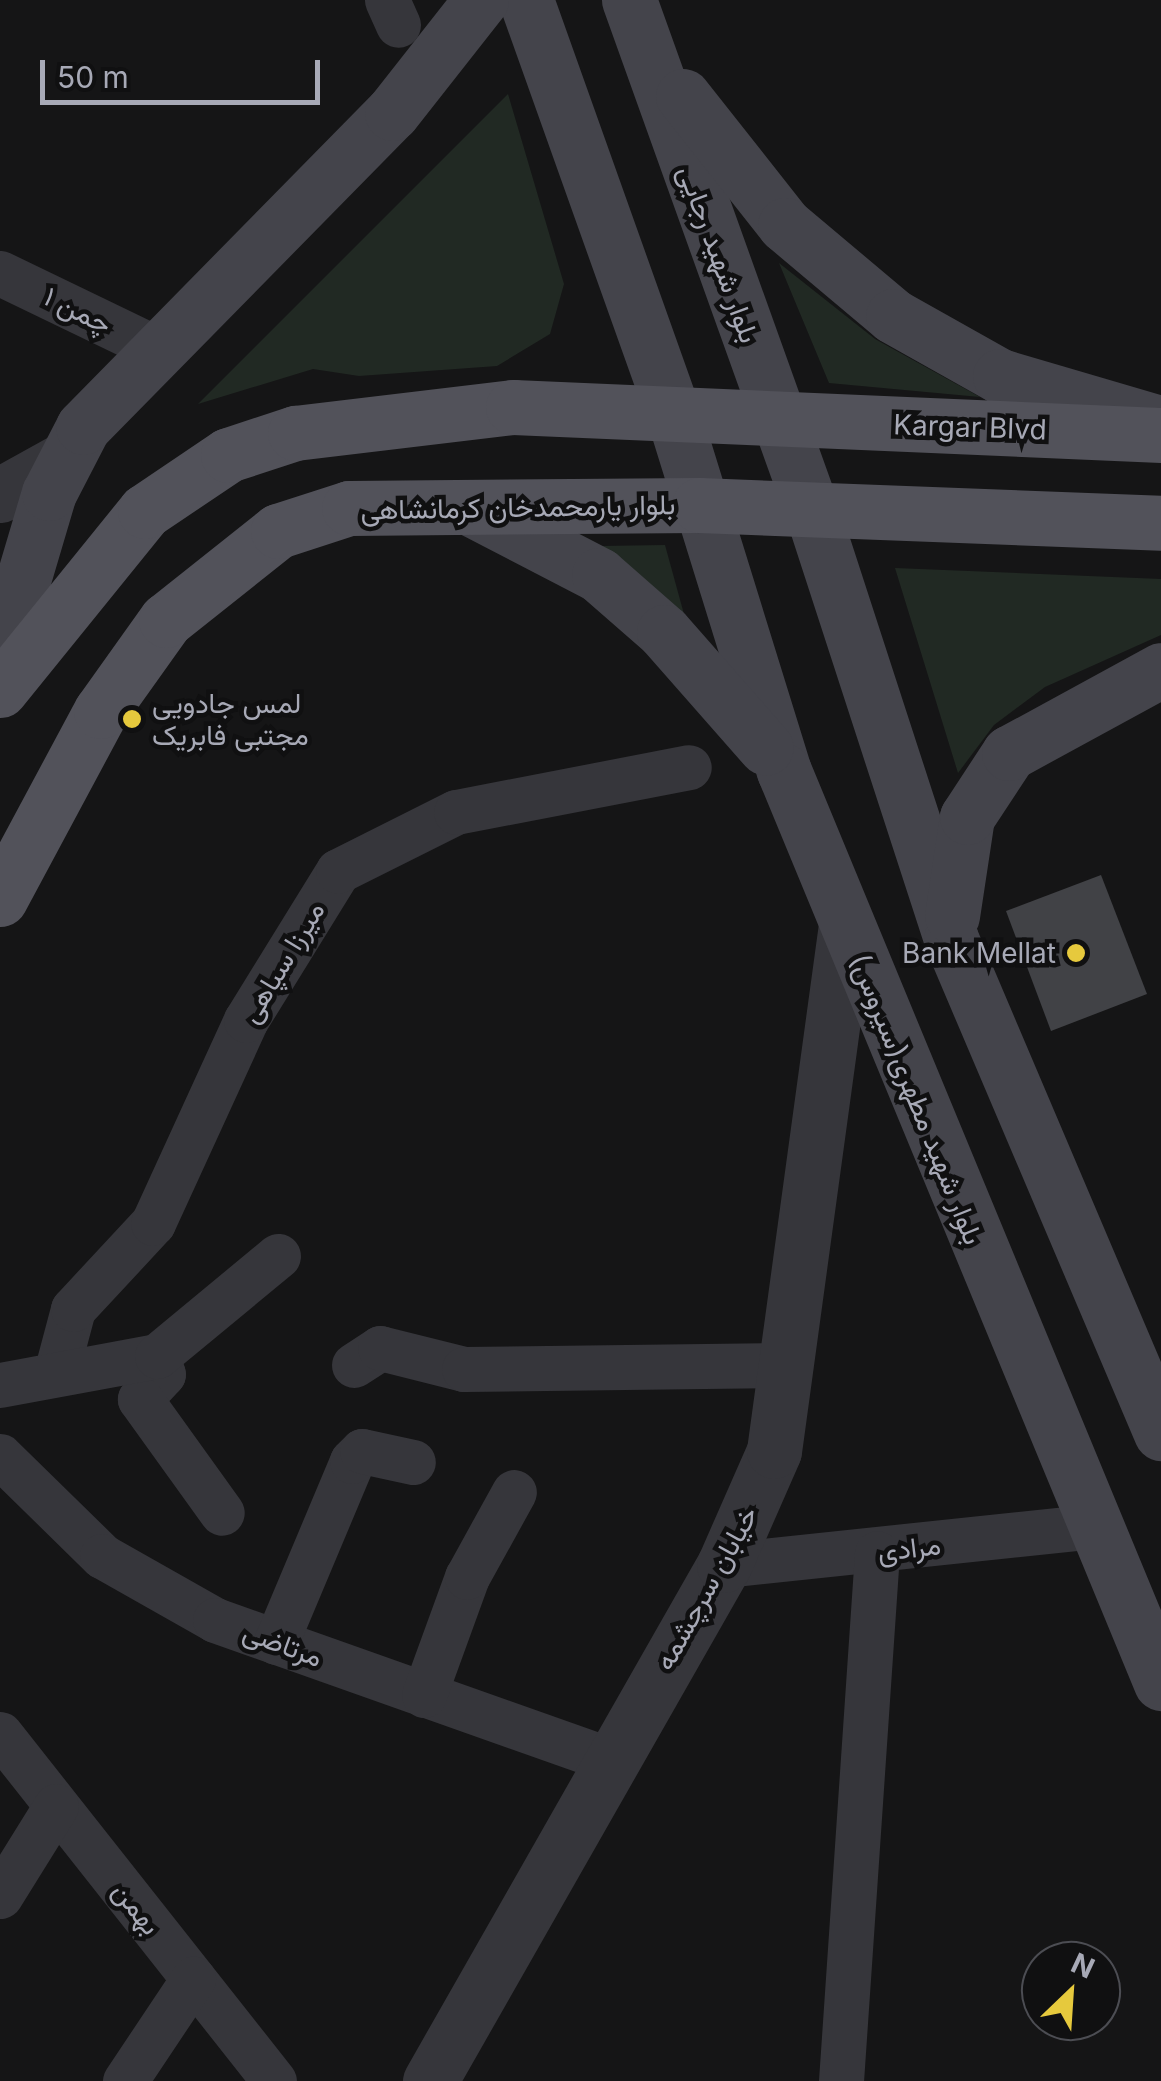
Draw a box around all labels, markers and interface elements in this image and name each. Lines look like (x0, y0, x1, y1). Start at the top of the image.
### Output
scale bar (45, 40, 325, 102)
text: 50 m (57, 59, 129, 95)
street label: بلوار شهید رجایی (671, 161, 767, 347)
street label: چمن ۱ (39, 279, 117, 341)
street label: Kargar Blvd (893, 408, 1047, 446)
street label: بلوار یارمحمدخان کرمانشاهی (360, 487, 676, 527)
place label: لمس جادویی مجتبی فابریک (152, 686, 309, 752)
marker: لمس جادویی مجتبی فابریک (121, 708, 143, 730)
street label: میرزا سپاهی (233, 895, 331, 1029)
place label: Bank Mellat (902, 936, 1056, 970)
marker: Bank Mellat (1065, 942, 1087, 964)
street label: بلوار شهید مطهری(سیروس) (843, 949, 991, 1249)
street label: خیابان سرچشمه (647, 1500, 765, 1676)
street label: مرادی (875, 1527, 943, 1569)
street label: مرتاضی (239, 1614, 327, 1674)
street label: بهمن (106, 1875, 168, 1941)
north arrow (1021, 1941, 1121, 2041)
text: N (1066, 1946, 1100, 1986)

